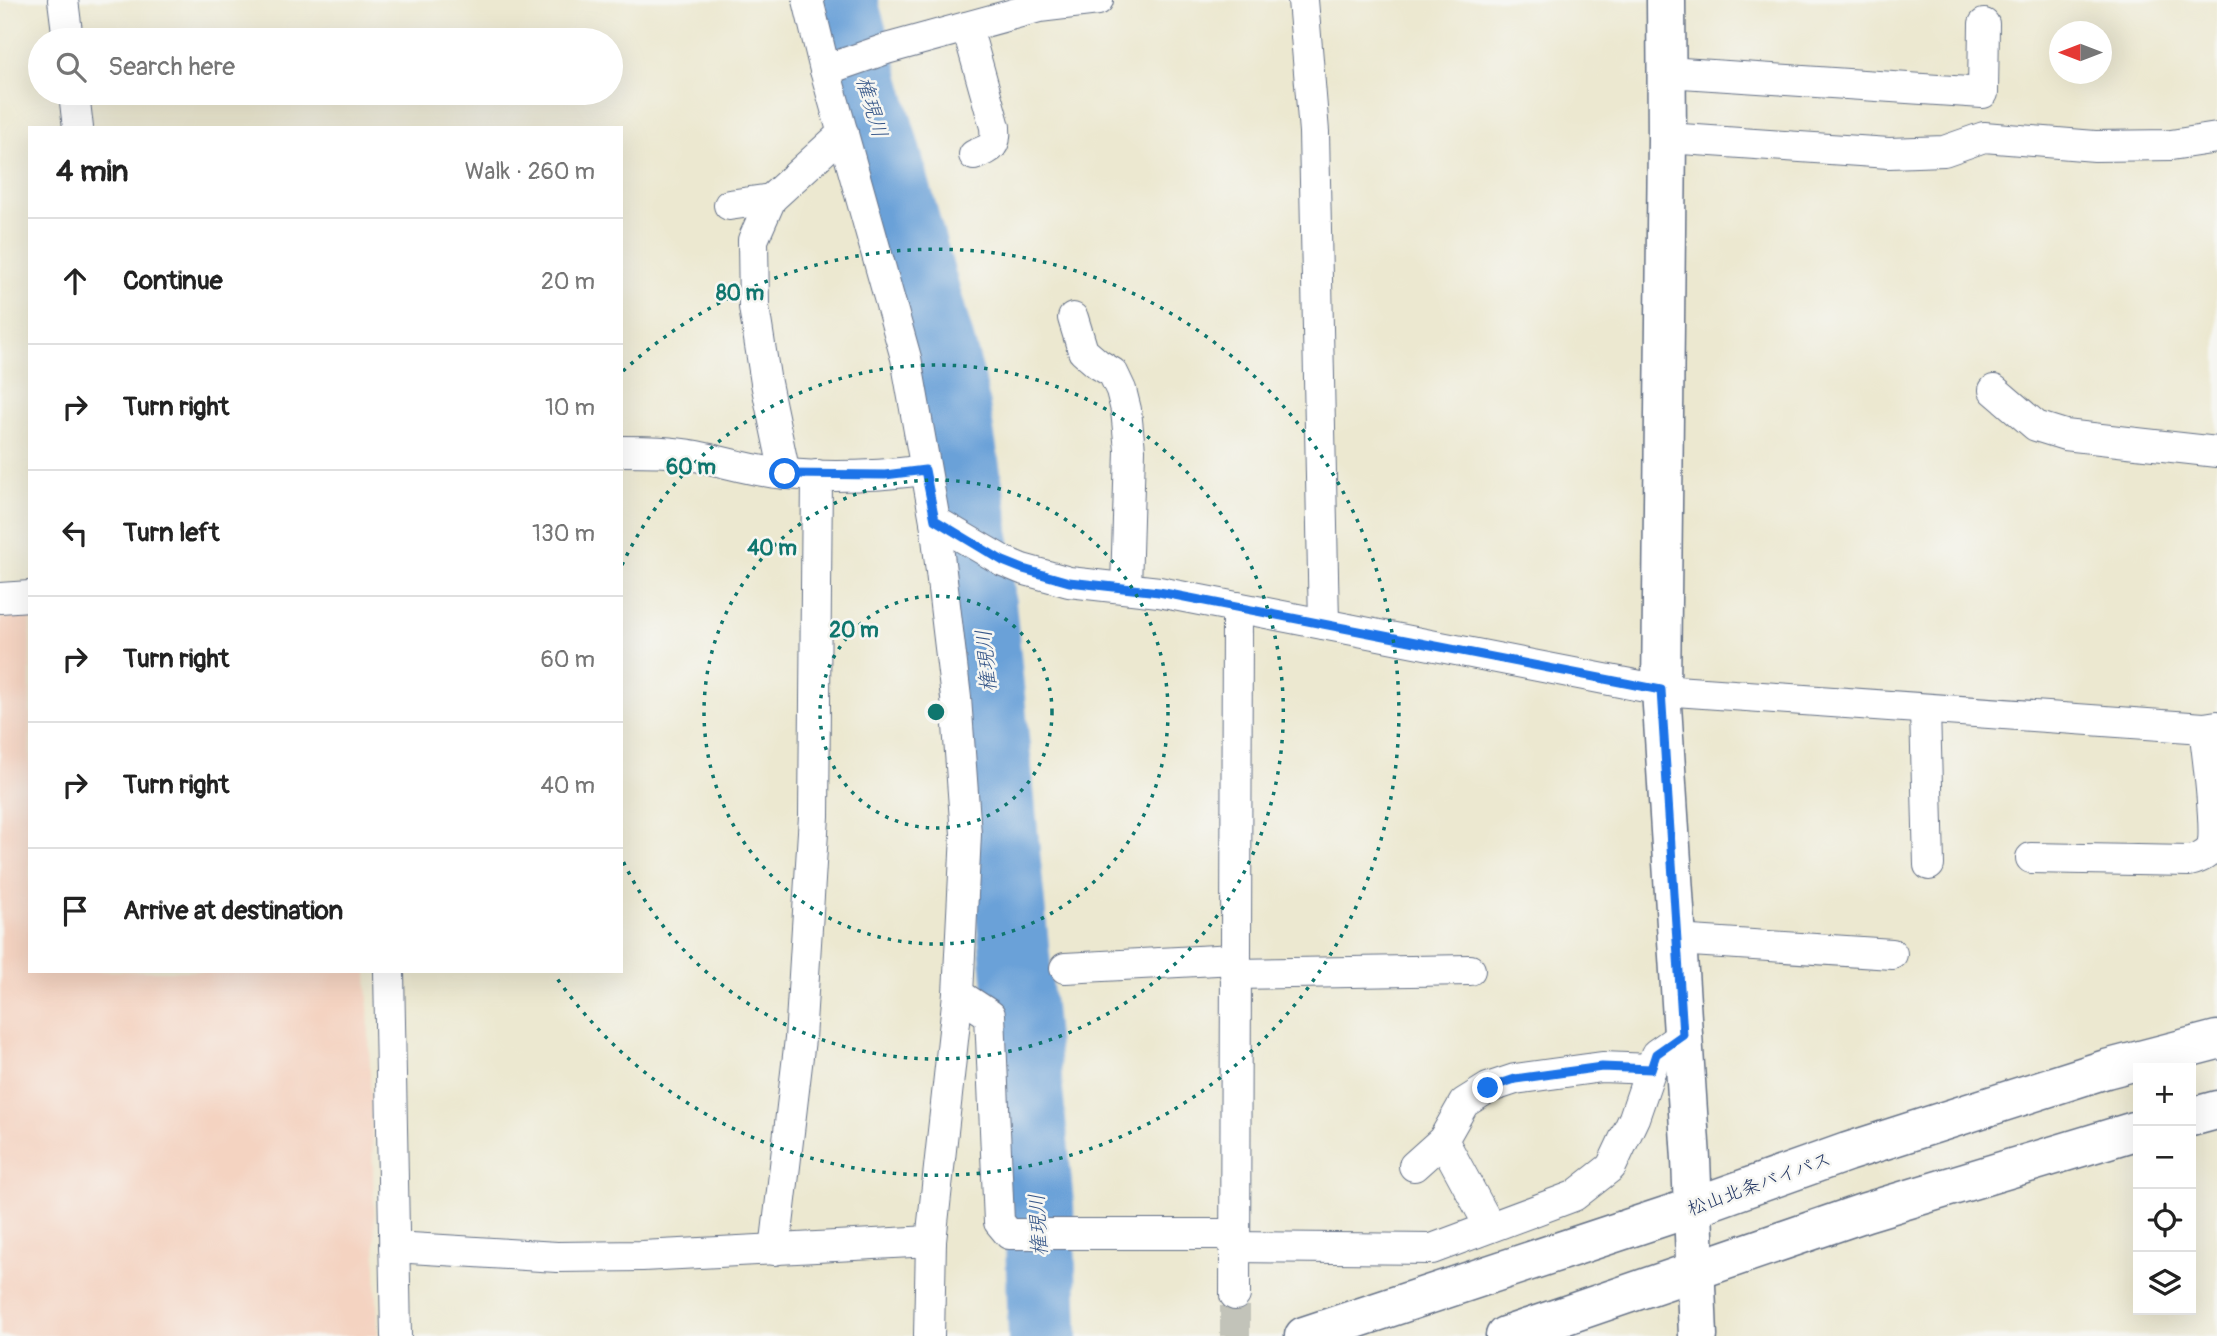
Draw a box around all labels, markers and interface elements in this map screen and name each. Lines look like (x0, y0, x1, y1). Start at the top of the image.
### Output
north arrow (2049, 21, 2112, 84)
search box (28, 28, 623, 105)
icon: search (52, 48, 90, 86)
text: Search here (108, 51, 235, 83)
water label: 権現川 (850, 73, 893, 141)
text: 4 min (56, 153, 129, 190)
text: Walk · 260 m (465, 157, 595, 186)
icon: ahead (56, 262, 94, 300)
text: Continue (123, 265, 223, 297)
text: 20 m (541, 267, 595, 296)
text: 80 m (716, 280, 764, 307)
icon: right (56, 388, 94, 426)
text: Turn right (123, 391, 229, 423)
text: 10 m (545, 393, 595, 422)
text: 60 m (666, 454, 716, 481)
route start (769, 458, 800, 489)
icon: left (56, 514, 94, 552)
text: Turn left (123, 517, 219, 549)
text: 130 m (532, 519, 595, 548)
text: 40 m (747, 535, 797, 562)
text: 20 m (829, 617, 879, 644)
water label: 権現川 (970, 628, 1003, 694)
icon: right (56, 640, 94, 678)
text: Turn right (123, 643, 229, 675)
text: 60 m (540, 645, 595, 674)
centre of rings (924, 700, 948, 724)
icon: right (56, 766, 94, 804)
text: Turn right (123, 769, 229, 801)
text: 40 m (541, 771, 595, 800)
icon: arrive (56, 892, 94, 930)
text: Arrive at destination (123, 895, 343, 927)
map controls (2133, 1063, 2196, 1315)
button: + (2133, 1063, 2196, 1126)
route end (1472, 1072, 1503, 1103)
button: − (2133, 1126, 2196, 1189)
street label: 松山北条バイパス (1684, 1147, 1835, 1221)
button: locate (2133, 1189, 2196, 1252)
water label: 権現川 (1023, 1193, 1054, 1257)
button: layers (2133, 1252, 2196, 1315)

